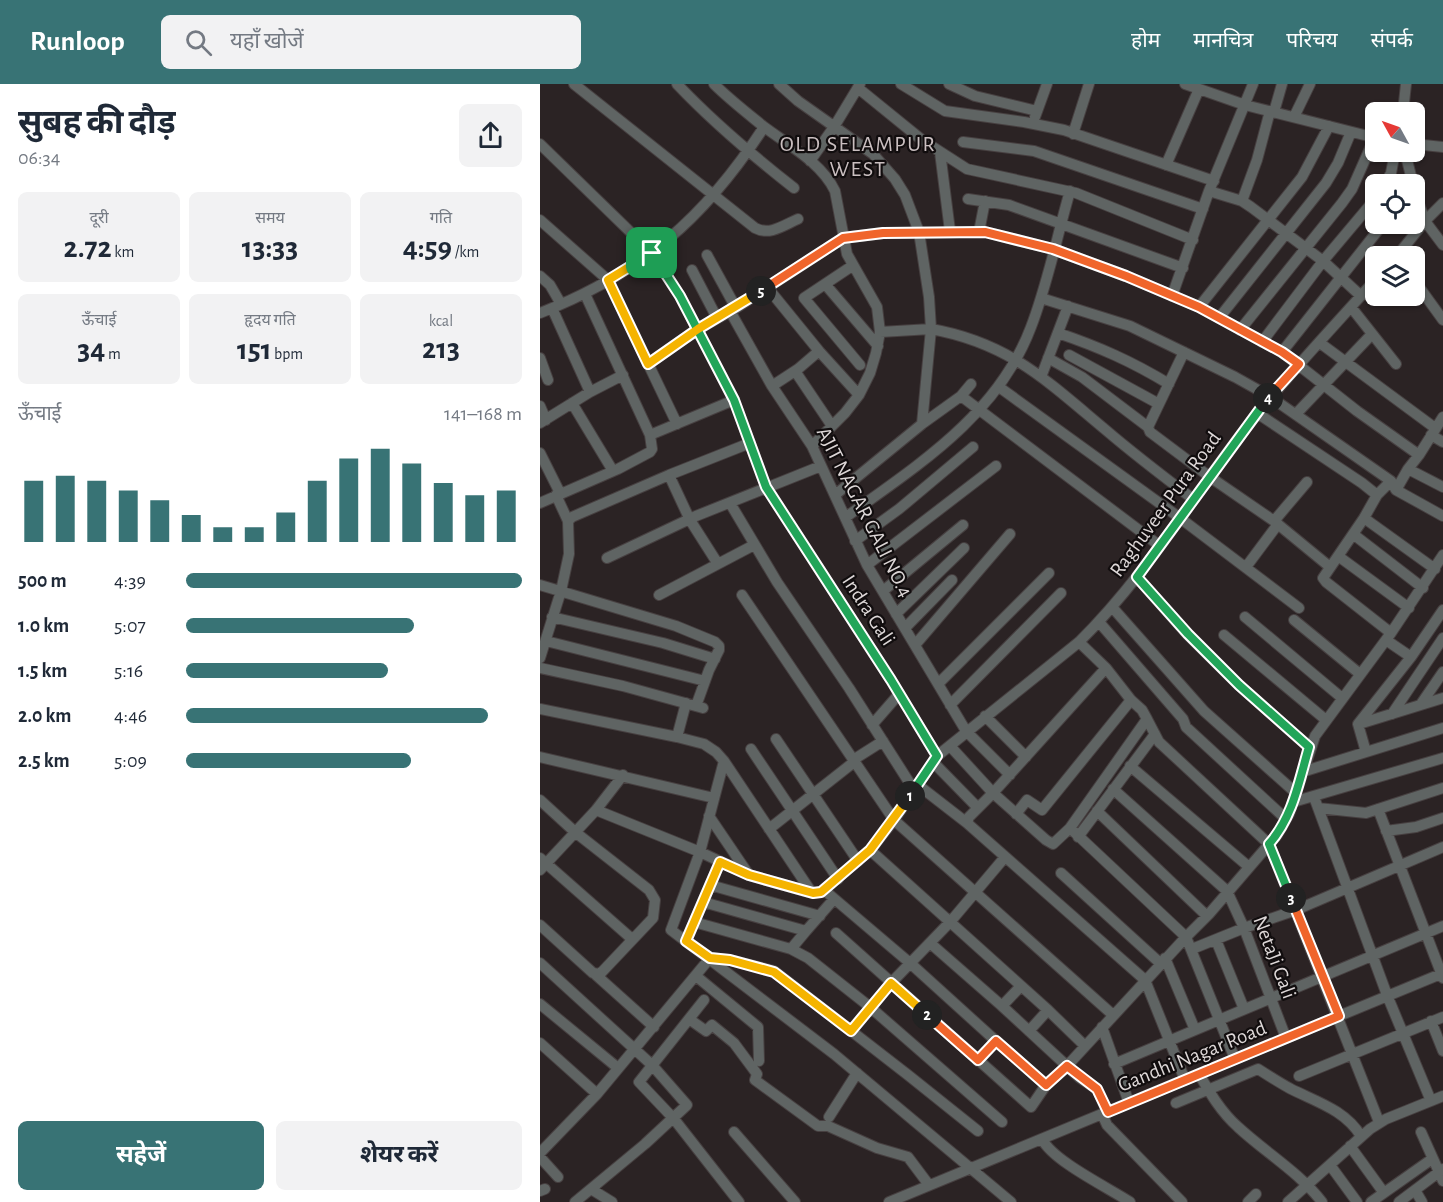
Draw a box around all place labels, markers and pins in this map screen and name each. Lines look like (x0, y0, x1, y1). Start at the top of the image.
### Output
pin (626, 227, 677, 278)
pin: 5 (746, 276, 776, 306)
pin: 4 (1253, 383, 1283, 413)
pin: 1 (895, 781, 925, 811)
pin: 3 (1276, 883, 1306, 913)
pin: 2 (912, 1000, 942, 1030)

